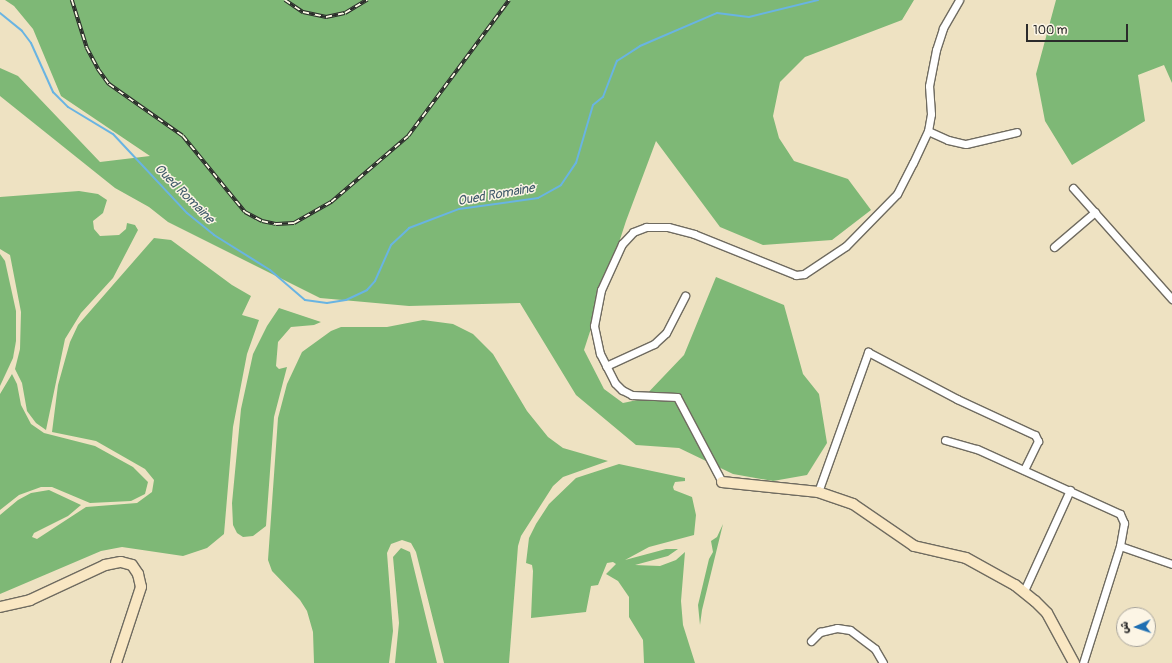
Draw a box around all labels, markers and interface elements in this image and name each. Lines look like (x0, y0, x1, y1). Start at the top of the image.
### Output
scale bar (1028, 16, 1130, 42)
text: 100 m (1033, 23, 1067, 38)
water label: Oued Romaine (151, 161, 217, 227)
water label: Oued Romaine (456, 181, 536, 209)
north arrow (1116, 607, 1156, 647)
text: ش (1118, 621, 1131, 634)

